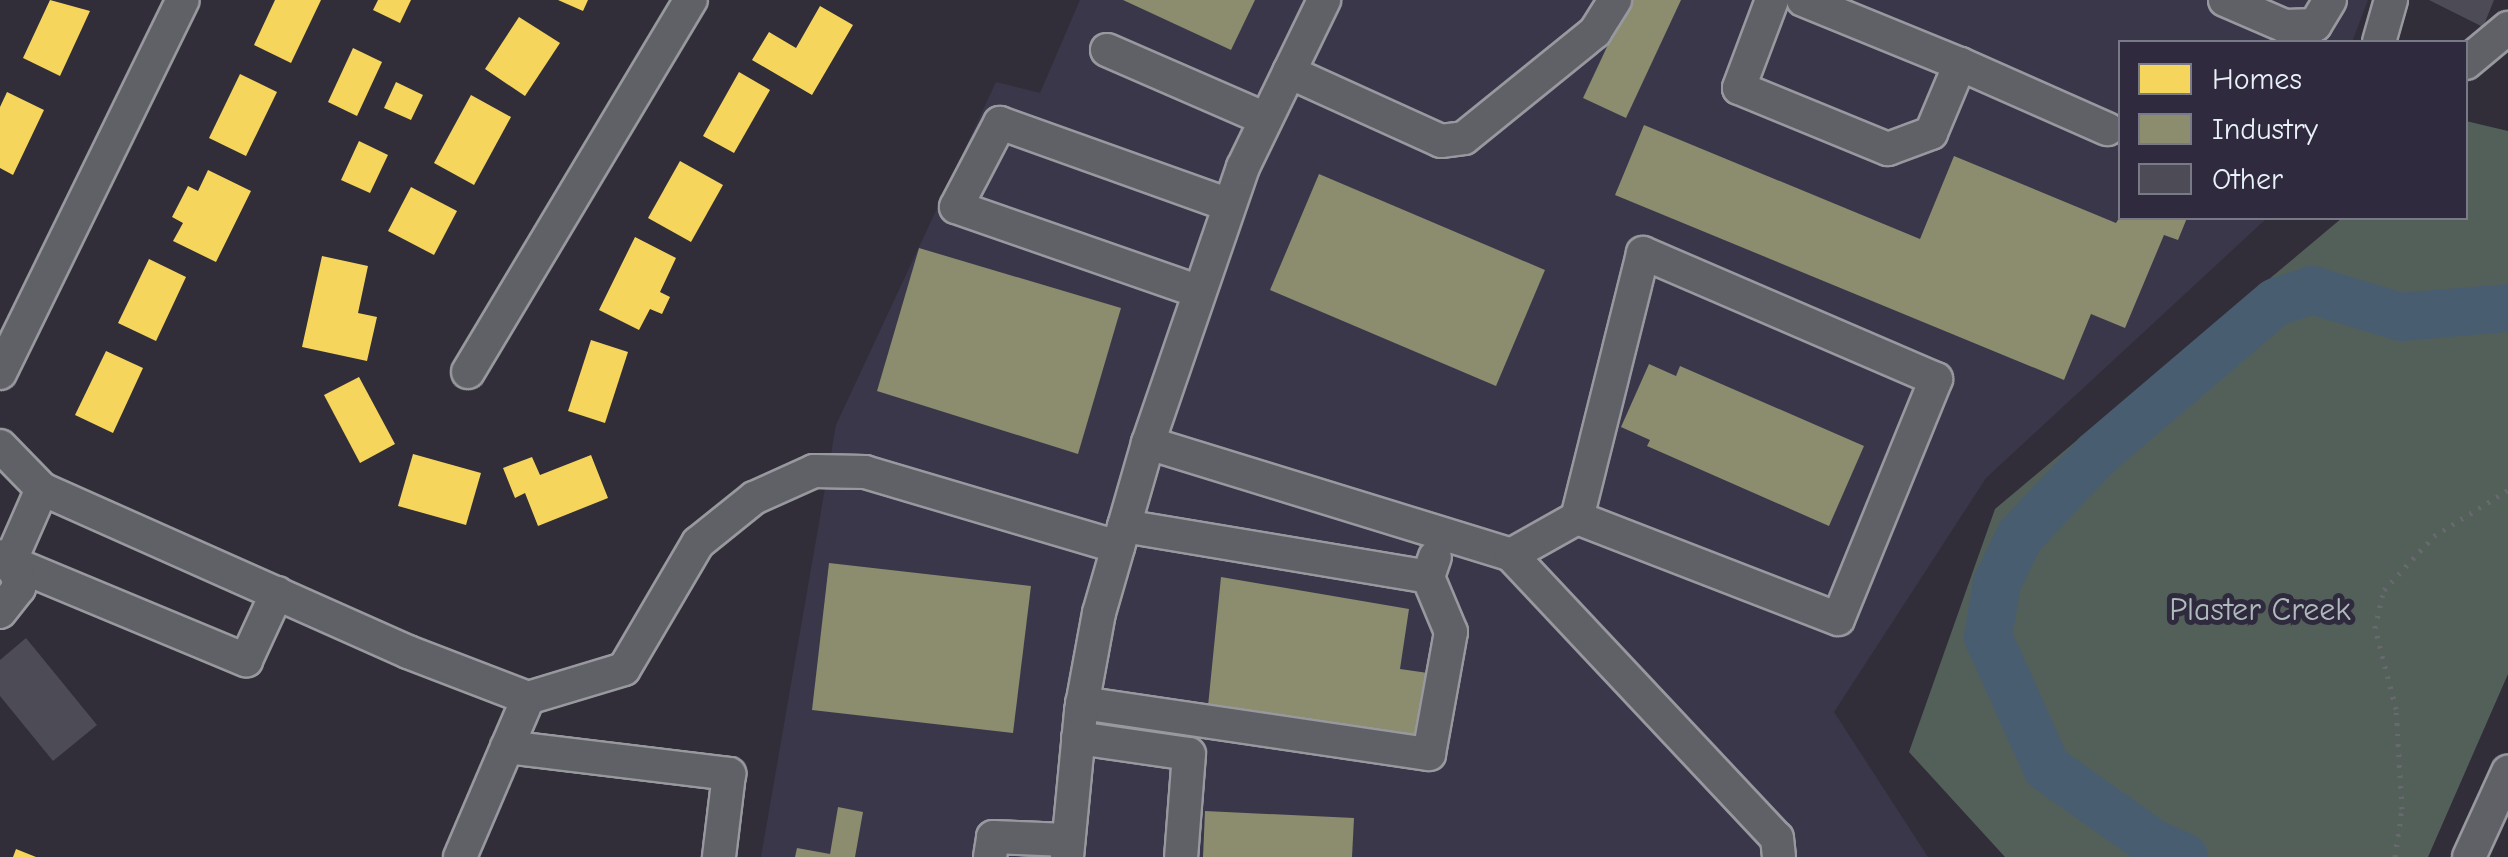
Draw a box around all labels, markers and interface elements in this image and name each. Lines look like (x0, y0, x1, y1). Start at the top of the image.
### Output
legend (2118, 40, 2468, 220)
text: Homes (2212, 62, 2302, 97)
text: Industry (2212, 112, 2318, 147)
text: Other (2212, 162, 2283, 197)
park label: Plaster Creek (2169, 591, 2351, 629)

